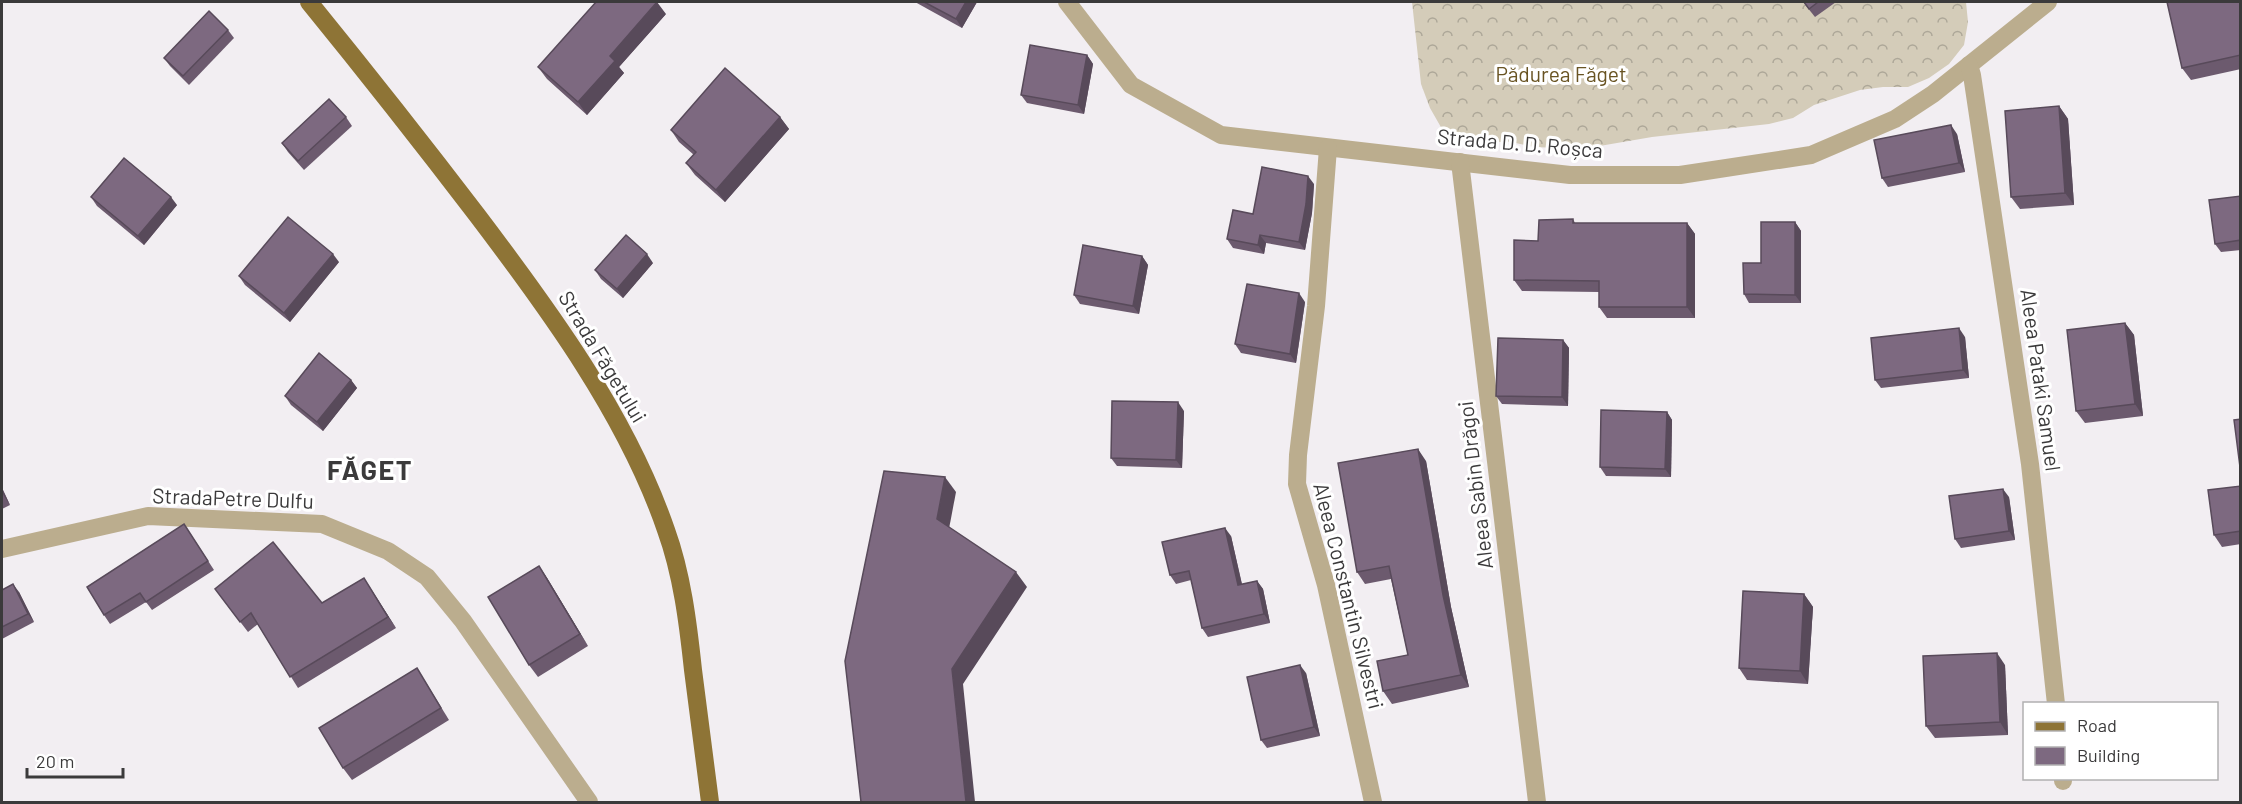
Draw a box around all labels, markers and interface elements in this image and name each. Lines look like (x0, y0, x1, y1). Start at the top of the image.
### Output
park label: Pădurea Făget (1495, 61, 1627, 86)
street label: Strada D. D. Roșca (1436, 123, 1604, 162)
street label: Strada Făgetului (554, 286, 652, 427)
street label: Aleea Pataki Samuel (2016, 287, 2067, 473)
street label: Aleea Sabin Drăgoi (1452, 400, 1497, 571)
district label: FĂGET (327, 453, 413, 485)
street label: Aleea Constantin Silvestri (1309, 480, 1390, 711)
street label: StradaPetre Dulfu (152, 482, 314, 513)
legend (2023, 702, 2218, 780)
text: Road (2077, 714, 2117, 736)
scale bar (27, 741, 123, 779)
text: Building (2077, 744, 2140, 766)
text: 20 m (36, 750, 74, 772)

